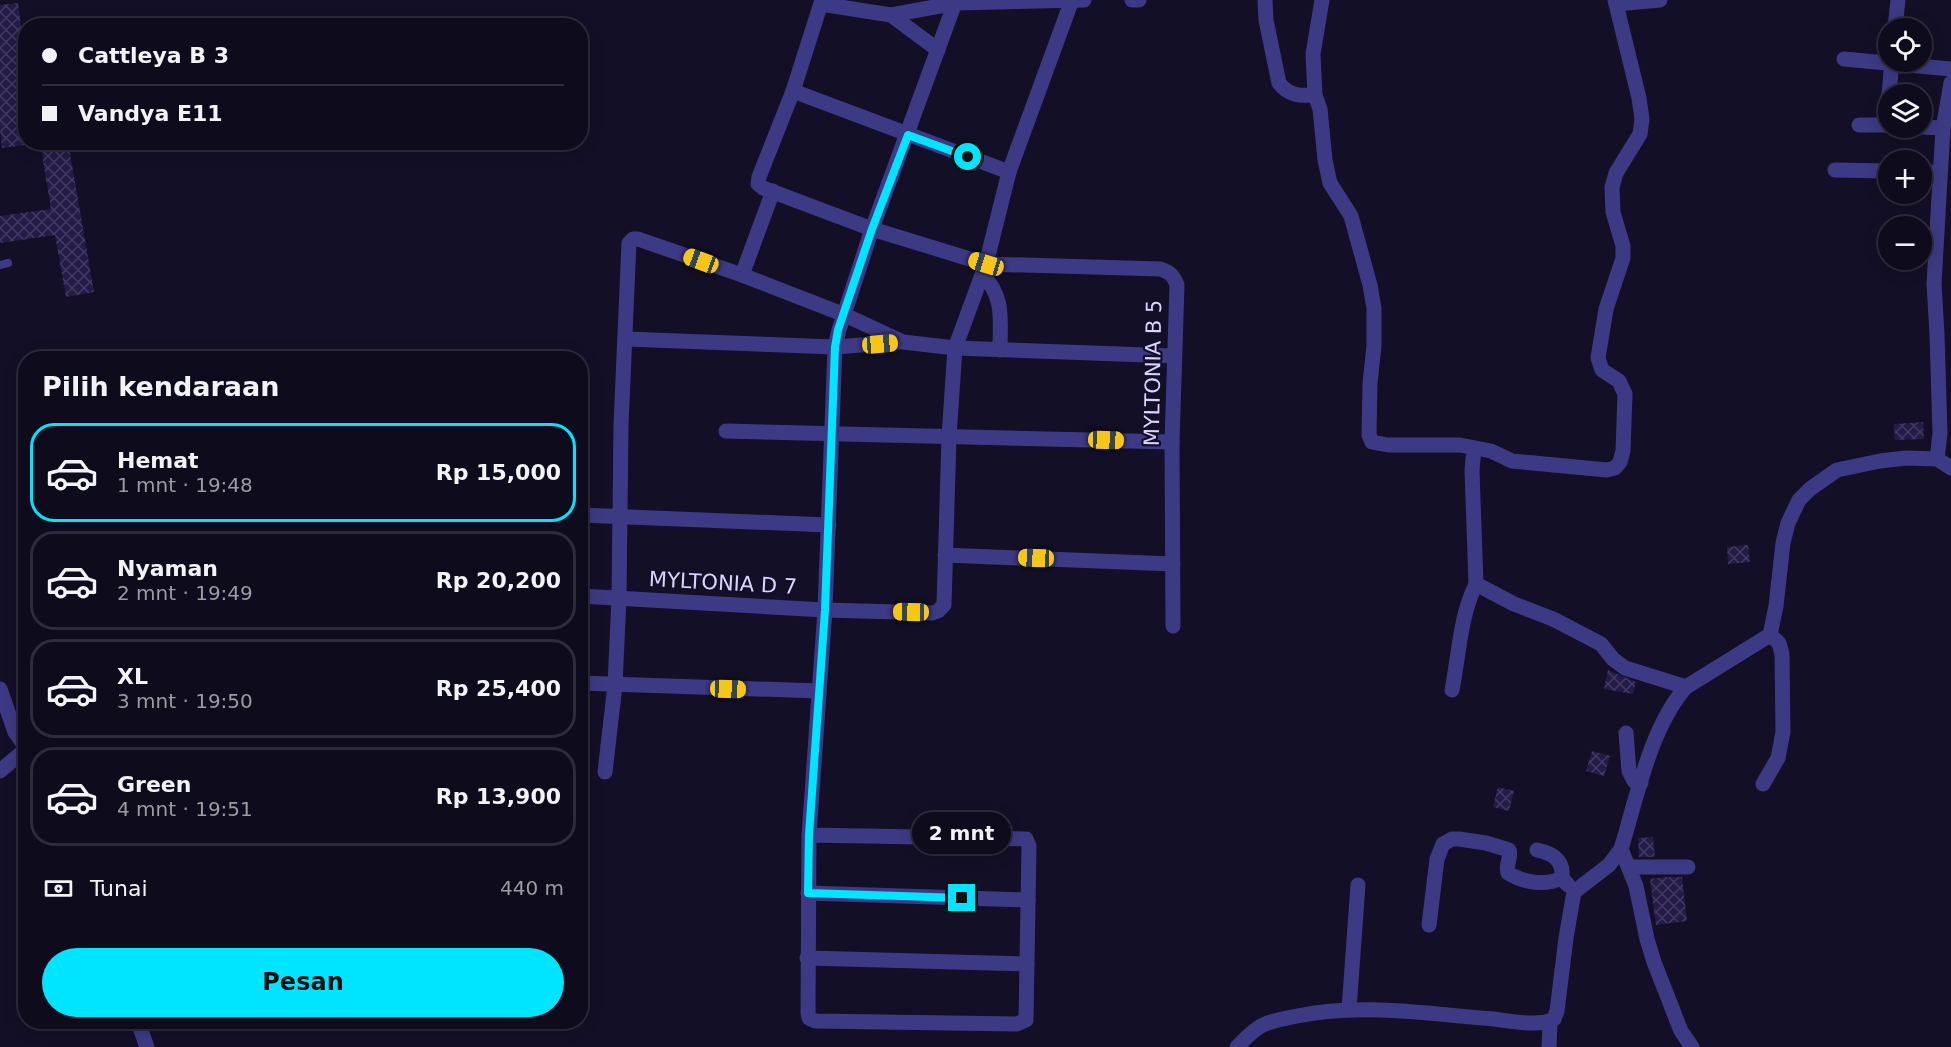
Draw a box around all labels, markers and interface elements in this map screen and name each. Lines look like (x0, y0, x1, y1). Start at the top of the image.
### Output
map controls (1878, 18, 1932, 270)
button: locate (1878, 18, 1932, 72)
text: Cattleya B 3 (78, 43, 229, 68)
button: layers (1878, 84, 1932, 138)
text: Vandya E11 (78, 101, 223, 126)
route start (954, 143, 981, 170)
button: + (1878, 150, 1932, 204)
button: − (1878, 216, 1932, 270)
car (681, 246, 721, 276)
car (966, 250, 1006, 278)
street label: MYLTONIA B 5 (1140, 300, 1166, 446)
car (861, 333, 899, 355)
text: Pilih kendaraan (42, 371, 279, 402)
car (1088, 430, 1124, 450)
icon: car (45, 446, 99, 500)
text: Hemat (117, 448, 199, 473)
text: Rp 15,000 (436, 460, 561, 485)
text: 1 mnt · 19:48 (117, 473, 253, 497)
car (1018, 548, 1054, 568)
icon: car (45, 554, 99, 608)
text: Nyaman (117, 556, 218, 581)
street label: MYLTONIA D 7 (648, 567, 798, 599)
text: Rp 20,200 (436, 568, 561, 593)
text: 2 mnt · 19:49 (117, 581, 253, 605)
car (893, 603, 929, 621)
icon: car (45, 662, 99, 716)
text: XL (117, 664, 148, 689)
text: Rp 25,400 (436, 676, 561, 701)
car (710, 679, 746, 699)
text: 3 mnt · 19:50 (117, 689, 253, 713)
icon: car (45, 770, 99, 824)
text: Green (117, 772, 191, 797)
text: Rp 13,900 (436, 784, 561, 809)
text: 4 mnt · 19:51 (117, 797, 253, 821)
callout: 2 mnt (912, 811, 1012, 853)
text: 2 mnt (929, 821, 994, 845)
icon: cash (42, 872, 75, 905)
text: Tunai (90, 876, 148, 901)
text: 440 m (500, 876, 564, 900)
route end (948, 884, 975, 911)
button: Pesan (42, 948, 564, 1017)

